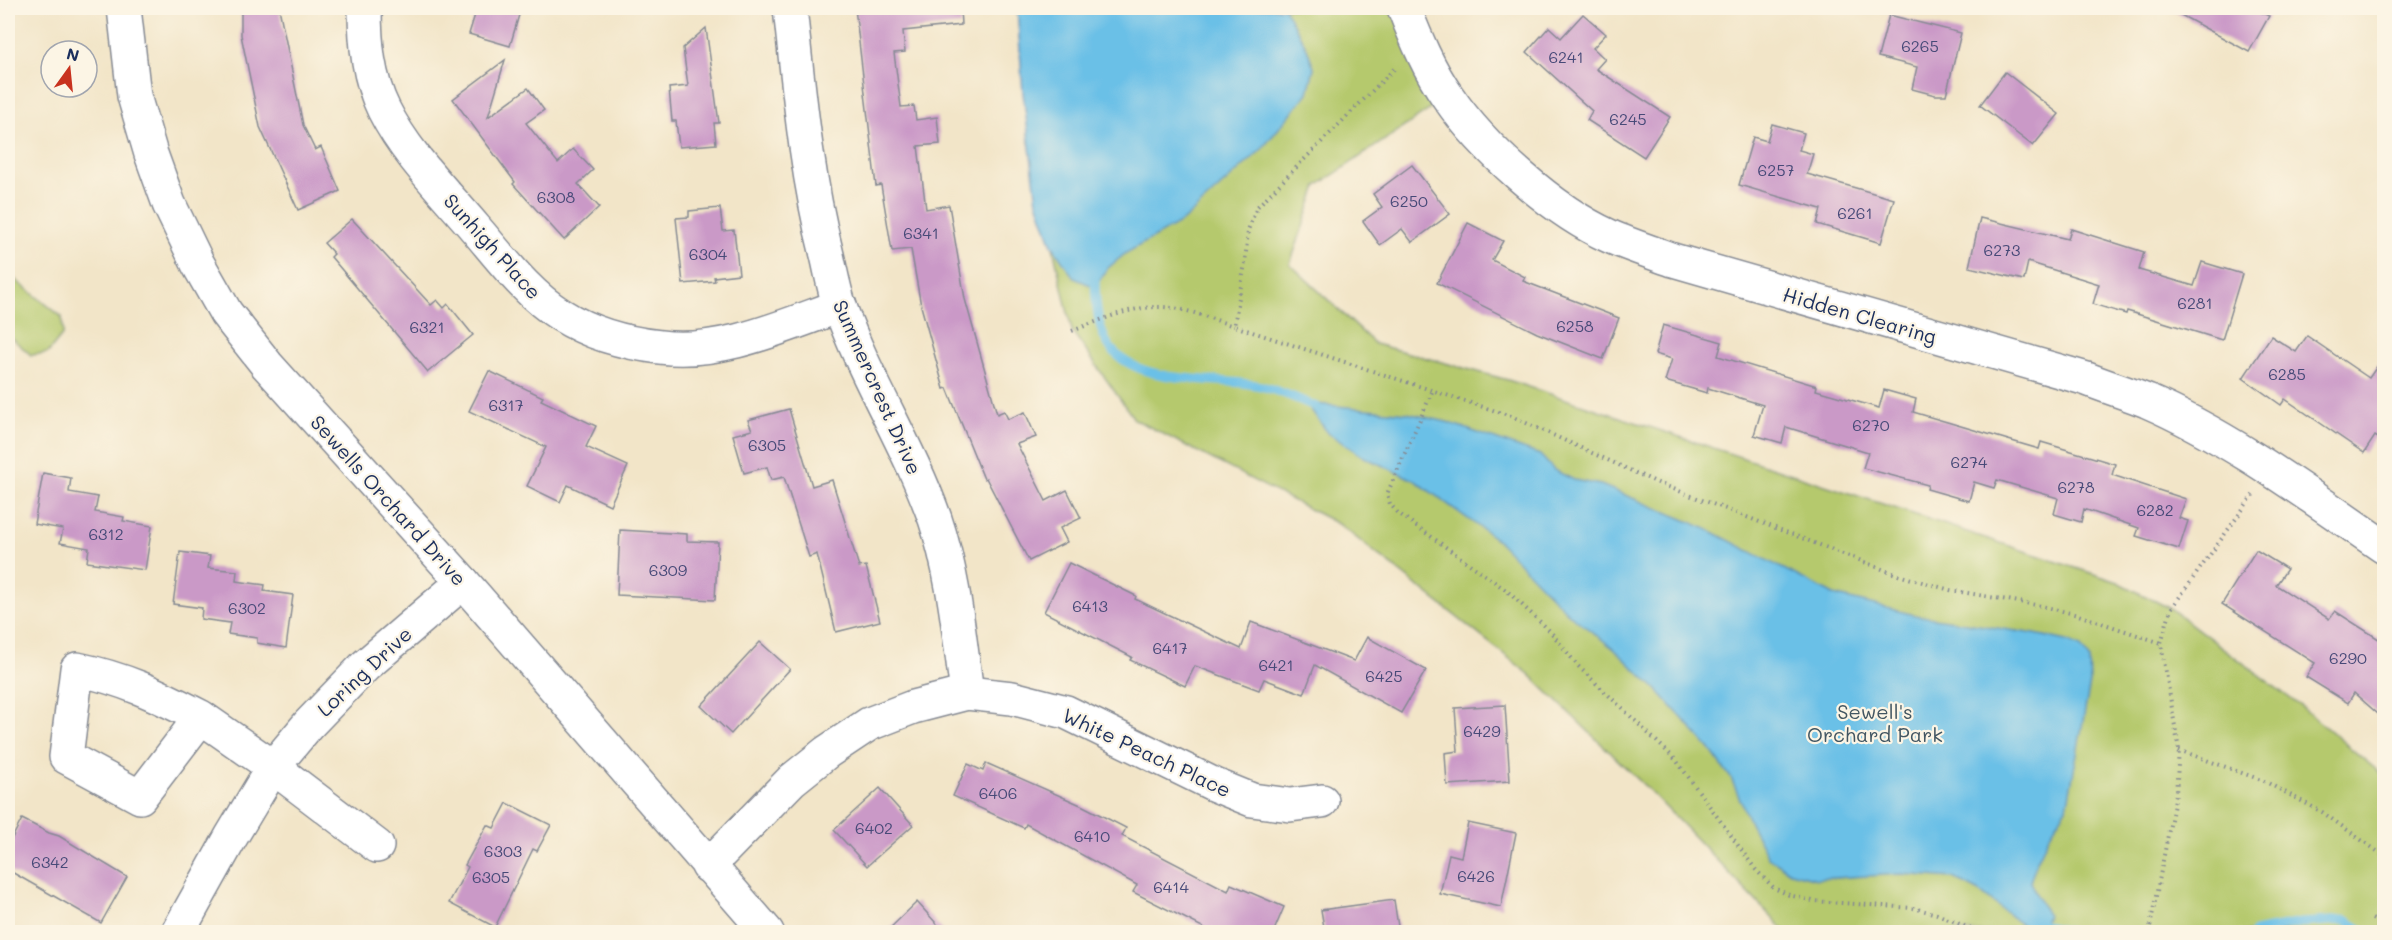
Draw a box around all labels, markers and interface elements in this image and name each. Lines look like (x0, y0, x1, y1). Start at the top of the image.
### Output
house number: 6265 (1901, 35, 1939, 56)
north arrow (39, 39, 99, 99)
text: N (64, 42, 82, 66)
house number: 6241 (1548, 46, 1584, 67)
house number: 6245 (1609, 108, 1647, 129)
house number: 6257 (1758, 159, 1794, 180)
house number: 6308 (537, 186, 576, 207)
street label: Sunhigh Place (439, 188, 547, 304)
house number: 6250 (1390, 190, 1428, 211)
house number: 6261 (1837, 202, 1873, 223)
house number: 6341 (903, 222, 939, 243)
house number: 6273 (1984, 239, 2020, 260)
house number: 6304 (689, 243, 728, 264)
street label: Hidden Clearing (1780, 281, 1940, 349)
house number: 6281 (2177, 292, 2213, 313)
street label: Summercrest Drive (828, 296, 928, 478)
house number: 6258 (1556, 315, 1594, 336)
house number: 6321 (409, 316, 445, 337)
house number: 6285 (2268, 363, 2306, 384)
house number: 6317 (488, 394, 524, 415)
street label: Sewells Orchard Drive (305, 409, 473, 591)
house number: 6270 (1852, 414, 1890, 435)
house number: 6305 (748, 434, 786, 455)
house number: 6274 (1951, 451, 1988, 472)
house number: 6278 (2057, 476, 2095, 497)
house number: 6282 (2136, 499, 2174, 520)
house number: 6312 (88, 523, 124, 544)
house number: 6309 (649, 559, 687, 580)
house number: 6413 (1072, 595, 1108, 616)
house number: 6302 (228, 597, 266, 618)
street label: Loring Drive (311, 620, 417, 722)
house number: 6417 (1152, 637, 1188, 658)
house number: 6290 (2329, 647, 2367, 668)
house number: 6421 (1258, 654, 1294, 675)
house number: 6425 (1365, 665, 1403, 686)
park label: Sewell's Orchard Park (1807, 698, 1943, 747)
street label: White Peach Place (1059, 702, 1235, 802)
house number: 6429 (1463, 720, 1501, 741)
house number: 6406 (979, 782, 1017, 803)
house number: 6402 (855, 817, 893, 838)
house number: 6410 (1074, 825, 1110, 846)
house number: 6303 (484, 840, 522, 861)
house number: 6342 (31, 851, 69, 872)
house number: 6426 (1457, 865, 1495, 886)
house number: 6305 (472, 866, 510, 887)
house number: 6414 (1153, 876, 1189, 897)

